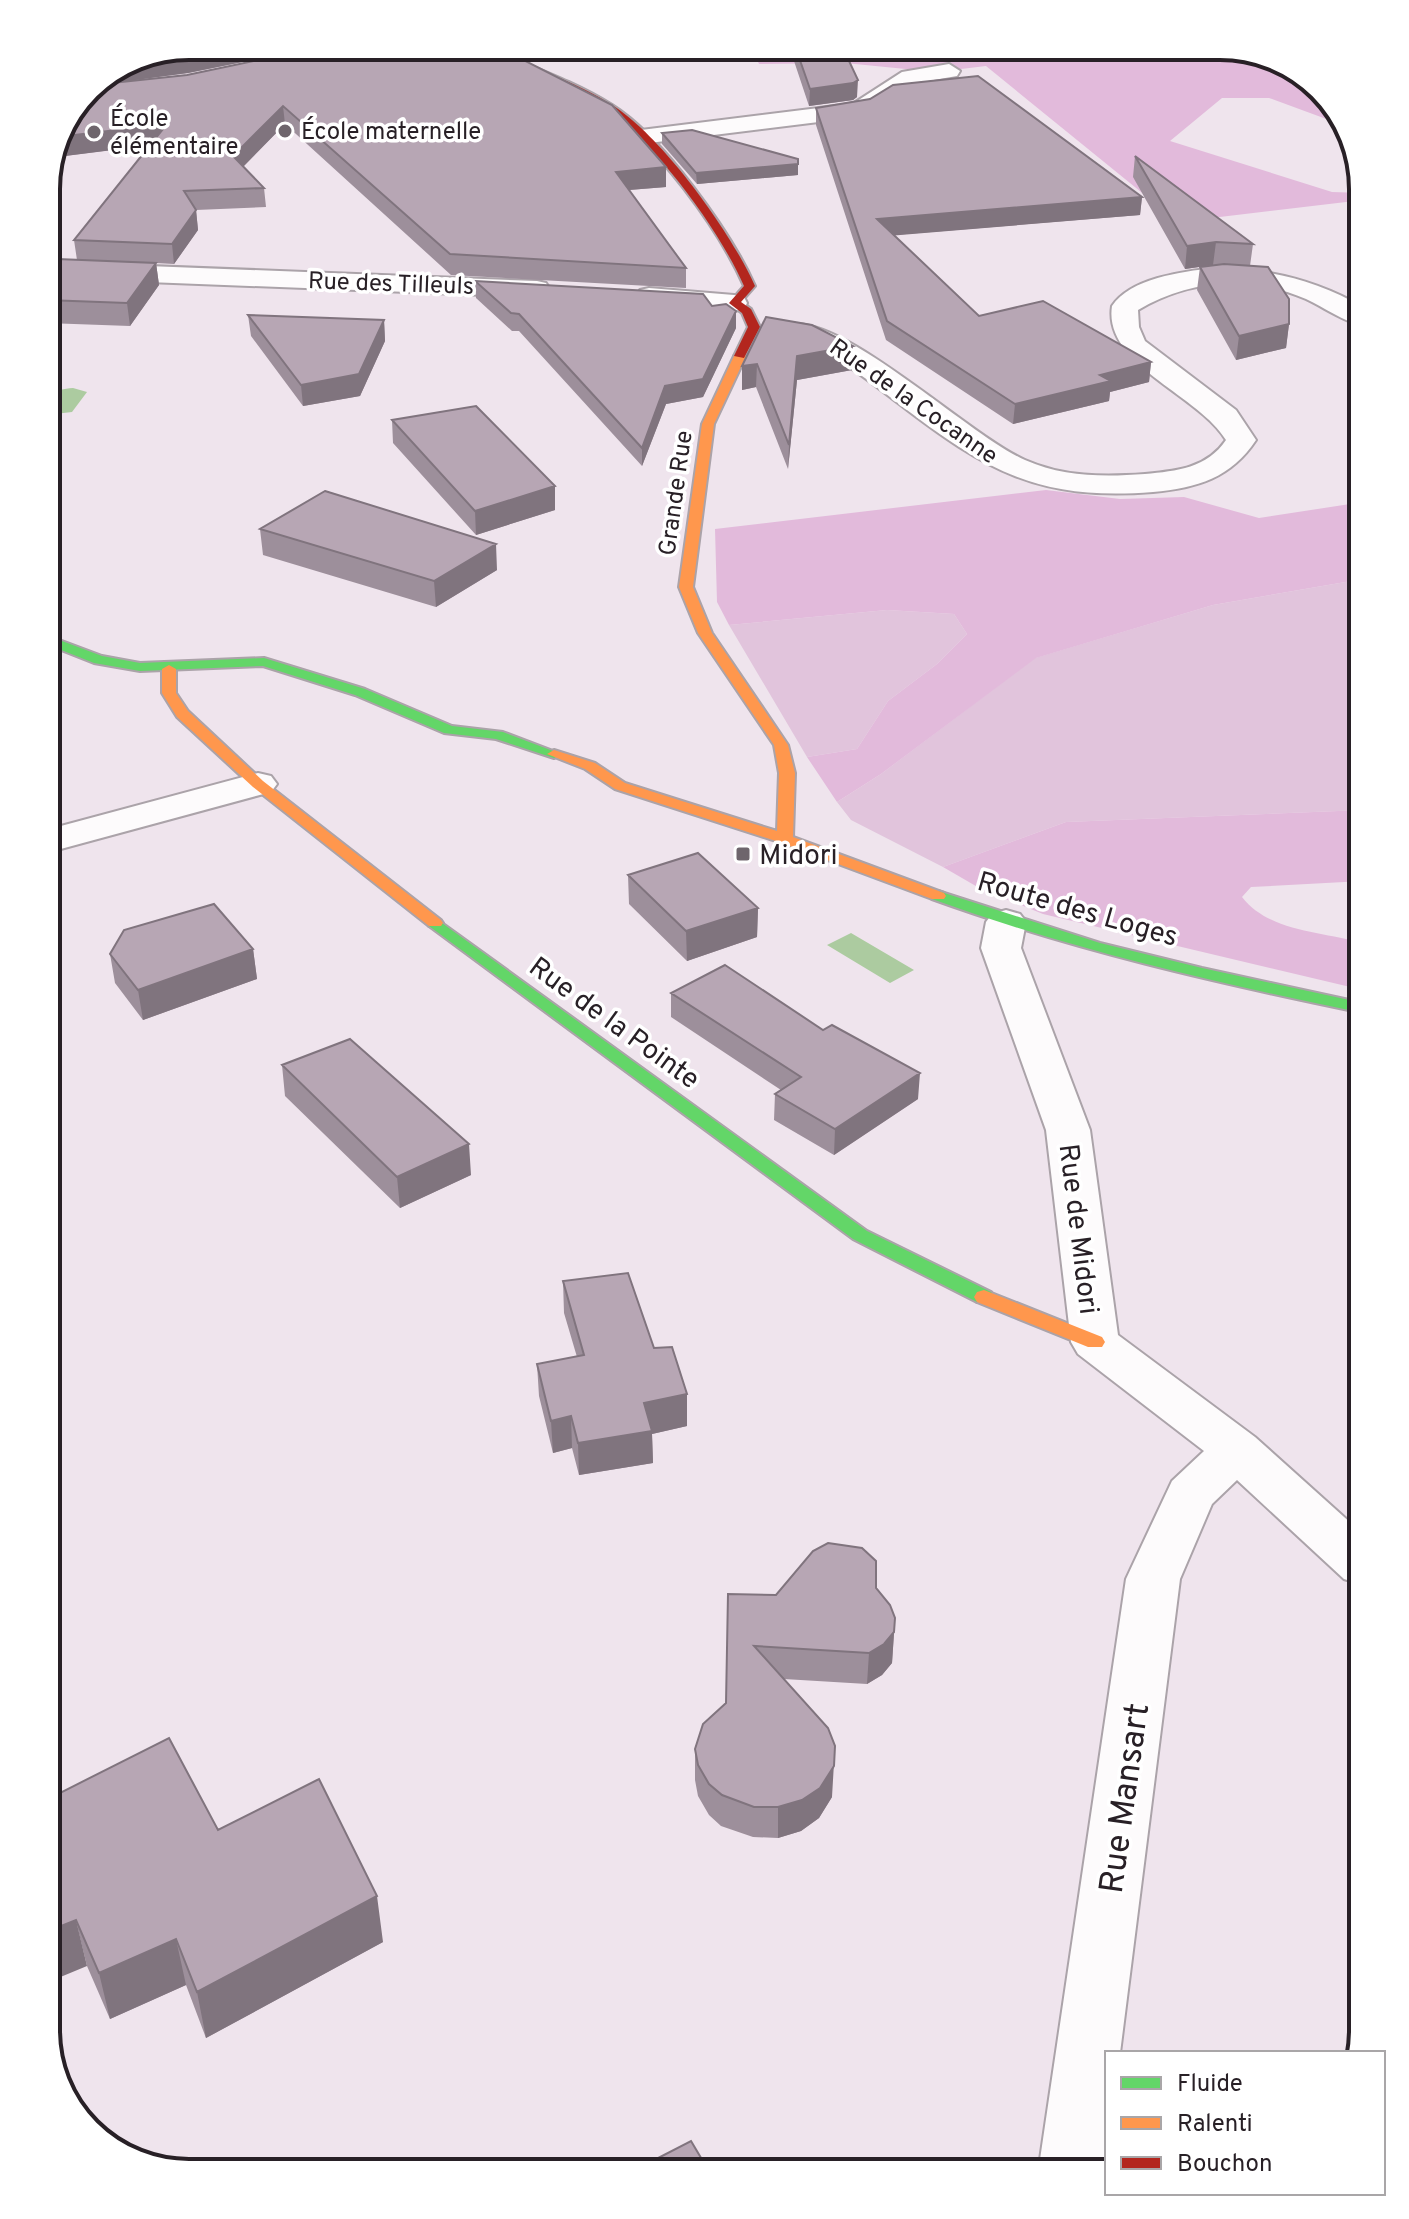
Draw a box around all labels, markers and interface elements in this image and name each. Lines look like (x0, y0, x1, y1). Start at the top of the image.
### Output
place label: École élémentaire (110, 103, 238, 163)
place label: École maternelle (301, 116, 481, 148)
marker: École maternelle (276, 122, 294, 140)
marker: École élémentaire (85, 123, 103, 141)
street label: Rue des Tilleuls (307, 267, 475, 303)
street label: Rue de la Cocanne (823, 333, 1003, 472)
street label: Grande Rue (653, 429, 701, 558)
place label: Midori (759, 839, 838, 875)
marker: Midori (734, 845, 752, 863)
street label: Route des Loges (973, 865, 1182, 957)
street label: Rue de la Pointe (521, 950, 706, 1099)
street label: Rue de Midori (1049, 1142, 1105, 1317)
street label: Rue Mansart (1092, 1701, 1161, 1896)
legend (1105, 2051, 1385, 2195)
text: Fluide (1177, 2070, 1243, 2100)
text: Ralenti (1177, 2110, 1253, 2140)
text: Bouchon (1177, 2150, 1272, 2180)

